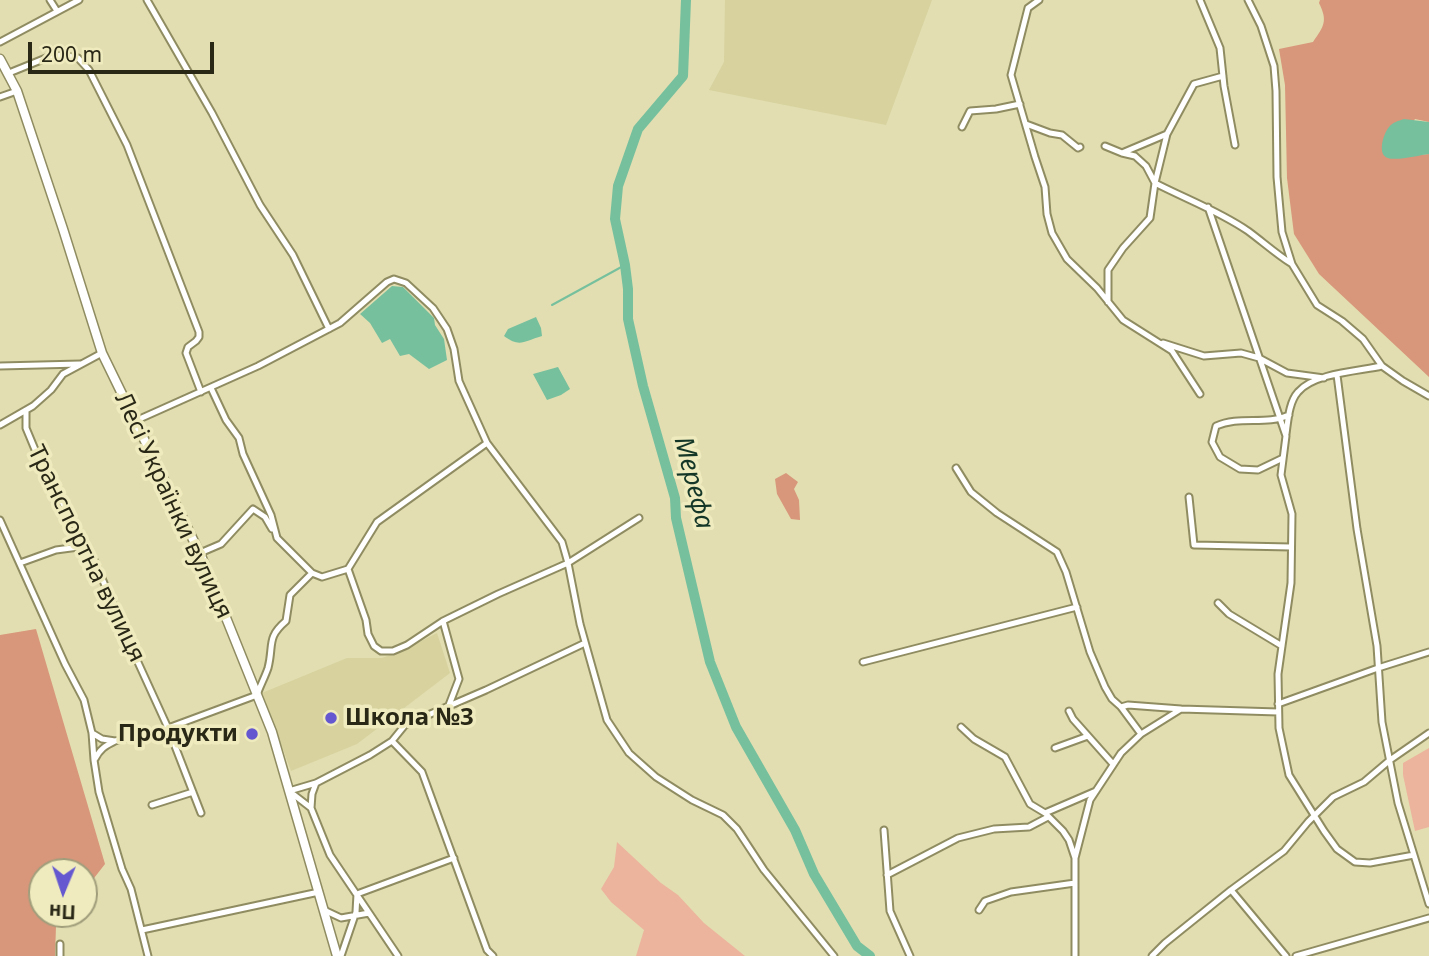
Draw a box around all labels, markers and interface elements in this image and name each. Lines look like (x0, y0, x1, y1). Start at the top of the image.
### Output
scale bar (32, 28, 217, 72)
text: 200 m (41, 40, 102, 68)
street label: Лесі Українки вулиця (108, 388, 238, 624)
water label: Мерефа (666, 434, 720, 532)
street label: Транспортна вулиця (21, 441, 151, 667)
place label: Школа №3 (345, 704, 474, 732)
marker: Школа №3 (323, 710, 339, 726)
place label: Продукти (118, 720, 238, 748)
marker: Продукти (244, 726, 260, 742)
north arrow (28, 858, 98, 928)
text: Пн (48, 899, 76, 925)

